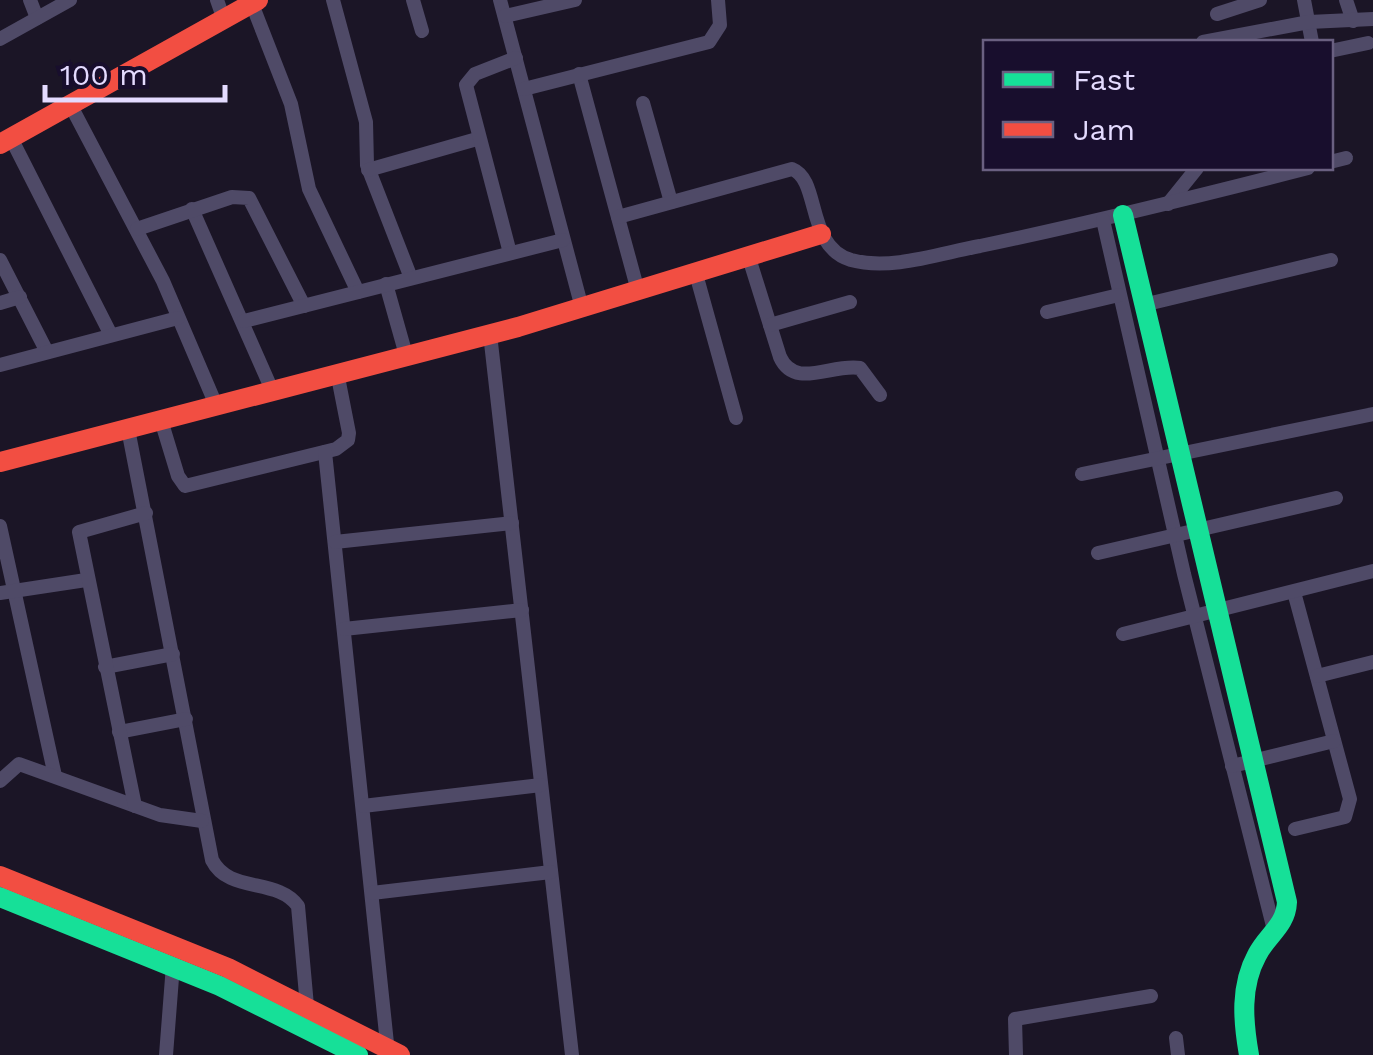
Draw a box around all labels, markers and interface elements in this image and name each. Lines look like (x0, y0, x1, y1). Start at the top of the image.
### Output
scale bar (45, 40, 225, 102)
legend (983, 40, 1333, 170)
text: 100 m (60, 57, 148, 92)
text: Fast (1073, 62, 1136, 97)
text: Jam (1073, 112, 1135, 147)

